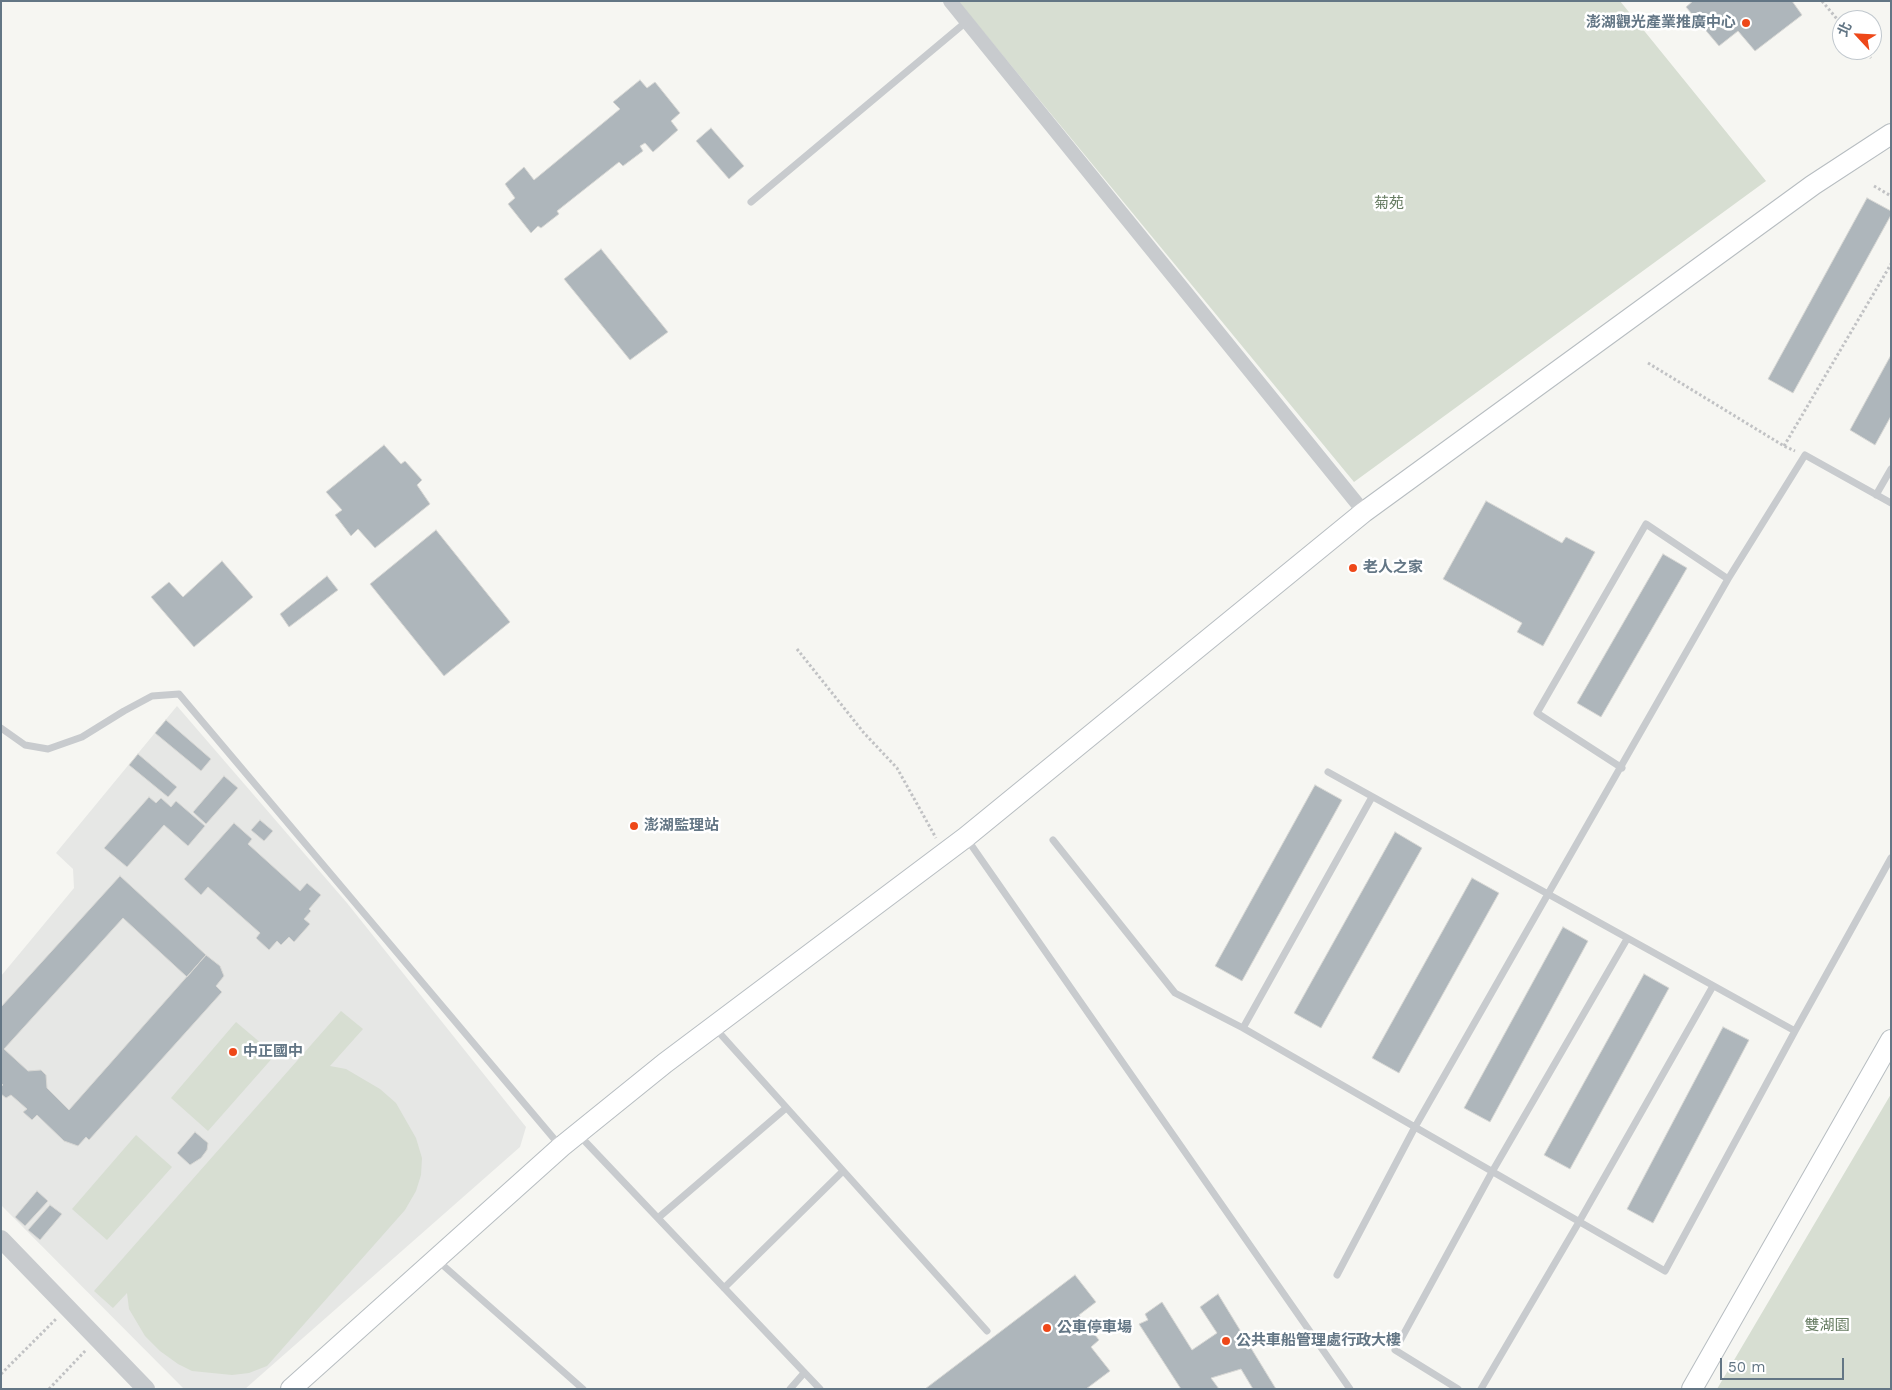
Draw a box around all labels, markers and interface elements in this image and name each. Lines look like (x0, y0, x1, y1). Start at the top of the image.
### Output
north arrow (1832, 10, 1882, 60)
place label: 澎湖觀光產業推廣中心 (1586, 14, 1736, 32)
marker: 澎湖觀光產業推廣中心 (1740, 17, 1752, 29)
text: 北 (1834, 19, 1855, 39)
park label: 菊苑 (1374, 195, 1404, 213)
place label: 老人之家 (1363, 559, 1423, 577)
marker: 老人之家 (1347, 562, 1359, 574)
place label: 澎湖監理站 (644, 817, 719, 835)
marker: 澎湖監理站 (628, 820, 640, 832)
place label: 中正國中 (243, 1043, 303, 1061)
marker: 中正國中 (227, 1046, 239, 1058)
park label: 雙湖園 (1805, 1317, 1849, 1335)
place label: 公車停車場 (1057, 1319, 1132, 1337)
marker: 公車停車場 (1041, 1322, 1053, 1334)
place label: 公共車船管理處行政大樓 (1236, 1332, 1401, 1350)
marker: 公共車船管理處行政大樓 (1220, 1335, 1232, 1347)
scale bar (1722, 1348, 1846, 1380)
text: 50 m (1728, 1358, 1765, 1376)

